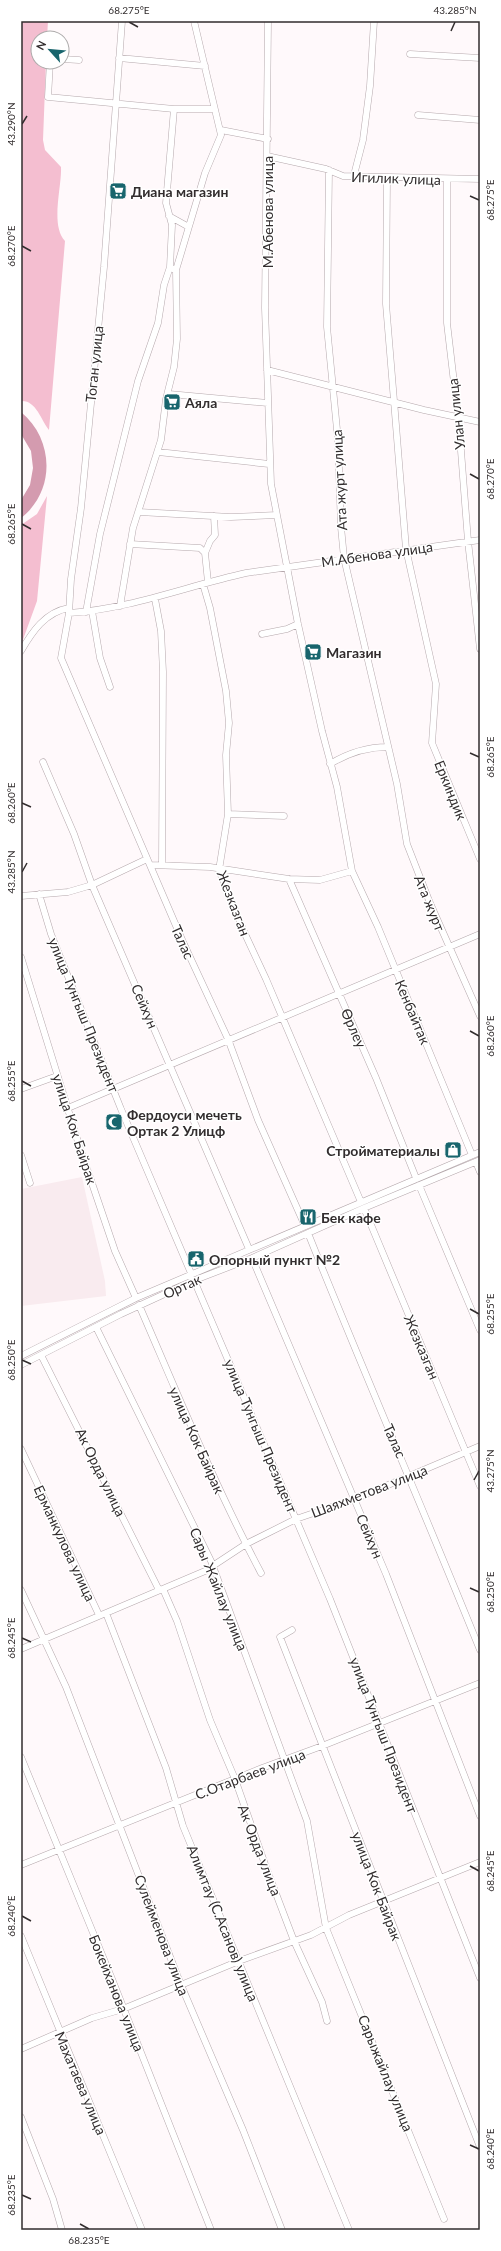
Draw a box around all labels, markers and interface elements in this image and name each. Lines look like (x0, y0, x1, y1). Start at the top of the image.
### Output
text: 68.275°E (108, 4, 150, 16)
text: 43.285°N (433, 4, 477, 16)
north arrow (30, 30, 70, 70)
text: N (33, 39, 48, 52)
text: 43.290°N (5, 102, 17, 146)
street label: М.Абенова улица (259, 156, 276, 268)
street label: Игилик улица (351, 168, 441, 188)
text: 68.275°E (484, 179, 496, 221)
supermarket icon: Диана магазин (108, 181, 128, 201)
place label: Диана магазин (131, 183, 228, 200)
text: 68.270°E (5, 225, 17, 267)
street label: Тоган улица (82, 325, 106, 403)
street label: Улан улица (444, 377, 468, 451)
supermarket icon: Аяла (162, 392, 182, 412)
place label: Аяла (184, 394, 217, 411)
street label: Ата журт улица (328, 429, 350, 531)
text: 68.270°E (484, 458, 496, 500)
text: 68.265°E (5, 503, 17, 545)
street label: М.Абенова улица (320, 538, 434, 570)
supermarket icon: Магазин (303, 642, 323, 662)
place label: Магазин (326, 644, 382, 661)
text: 68.265°E (484, 736, 496, 778)
street label: Еркиндик (431, 758, 471, 823)
text: 68.260°E (5, 782, 17, 824)
text: 43.285°N (5, 850, 17, 894)
street label: Жезказган (214, 868, 254, 938)
street label: Ата журт (411, 872, 449, 934)
street label: Талас (168, 922, 198, 962)
street label: улица Тунгыш Президент (45, 935, 123, 1095)
street label: Кенбайтак (392, 977, 435, 1048)
street label: Сейхун (128, 981, 162, 1031)
street label: Өрлеу (338, 1006, 370, 1051)
text: 68.260°E (484, 1015, 496, 1057)
text: 68.255°E (5, 1060, 17, 1102)
street label: улица Кок Байрак (49, 1072, 101, 1187)
place label: Фердоуси мечеть Ортак 2 Улицф (127, 1106, 242, 1139)
mosque icon: Фердоуси мечеть Ортак 2 Улицф (104, 1112, 124, 1132)
shop icon: Стройматериалы (443, 1140, 463, 1160)
place label: Стройматериалы (326, 1142, 440, 1159)
restaurant icon: Бек кафе (298, 1207, 318, 1227)
place label: Бек кафе (321, 1209, 381, 1226)
public building icon: Опорный пункт №2 (186, 1249, 206, 1269)
place label: Опорный пункт №2 (209, 1251, 340, 1268)
street label: Ортак (160, 1270, 204, 1302)
text: 68.255°E (484, 1293, 496, 1335)
street label: Жезказган (401, 1312, 443, 1382)
text: 68.250°E (5, 1339, 17, 1381)
street label: улица Тунгыш Президент (221, 1356, 301, 1516)
street label: улица Кок Байрак (166, 1384, 228, 1497)
street label: Талас (380, 1421, 410, 1461)
street label: Ак Орда улица (72, 1425, 130, 1519)
text: 43.275°N (484, 1449, 496, 1493)
street label: Шаяхметова улица (308, 1461, 430, 1521)
street label: Ерманкулова улица (31, 1482, 99, 1604)
street label: Сейхун (353, 1511, 387, 1561)
street label: Сары Жайлау улица (187, 1525, 251, 1653)
text: 68.250°E (484, 1571, 496, 1613)
text: 68.245°E (5, 1617, 17, 1659)
street label: улица Тунгыш Президент (346, 1655, 422, 1815)
street label: С.Отарбаев улица (192, 1745, 308, 1803)
street label: Ак Орда улица (235, 1802, 285, 1898)
street label: улица Кок Байрак (348, 1829, 406, 1943)
street label: Алимтау (С.Асанов) улица (184, 1842, 262, 2004)
text: 68.245°E (484, 1850, 496, 1892)
street label: Сулейменова улица (131, 1872, 193, 1998)
text: 68.240°E (5, 1895, 17, 1937)
street label: Бокейханова улица (86, 1932, 148, 2054)
street label: Сарыжайлау улица (355, 2012, 417, 2134)
street label: Махатаева улица (52, 2029, 110, 2137)
text: 68.240°E (484, 2128, 496, 2170)
text: 68.235°E (5, 2174, 17, 2216)
text: 68.235°E (68, 2234, 110, 2246)

